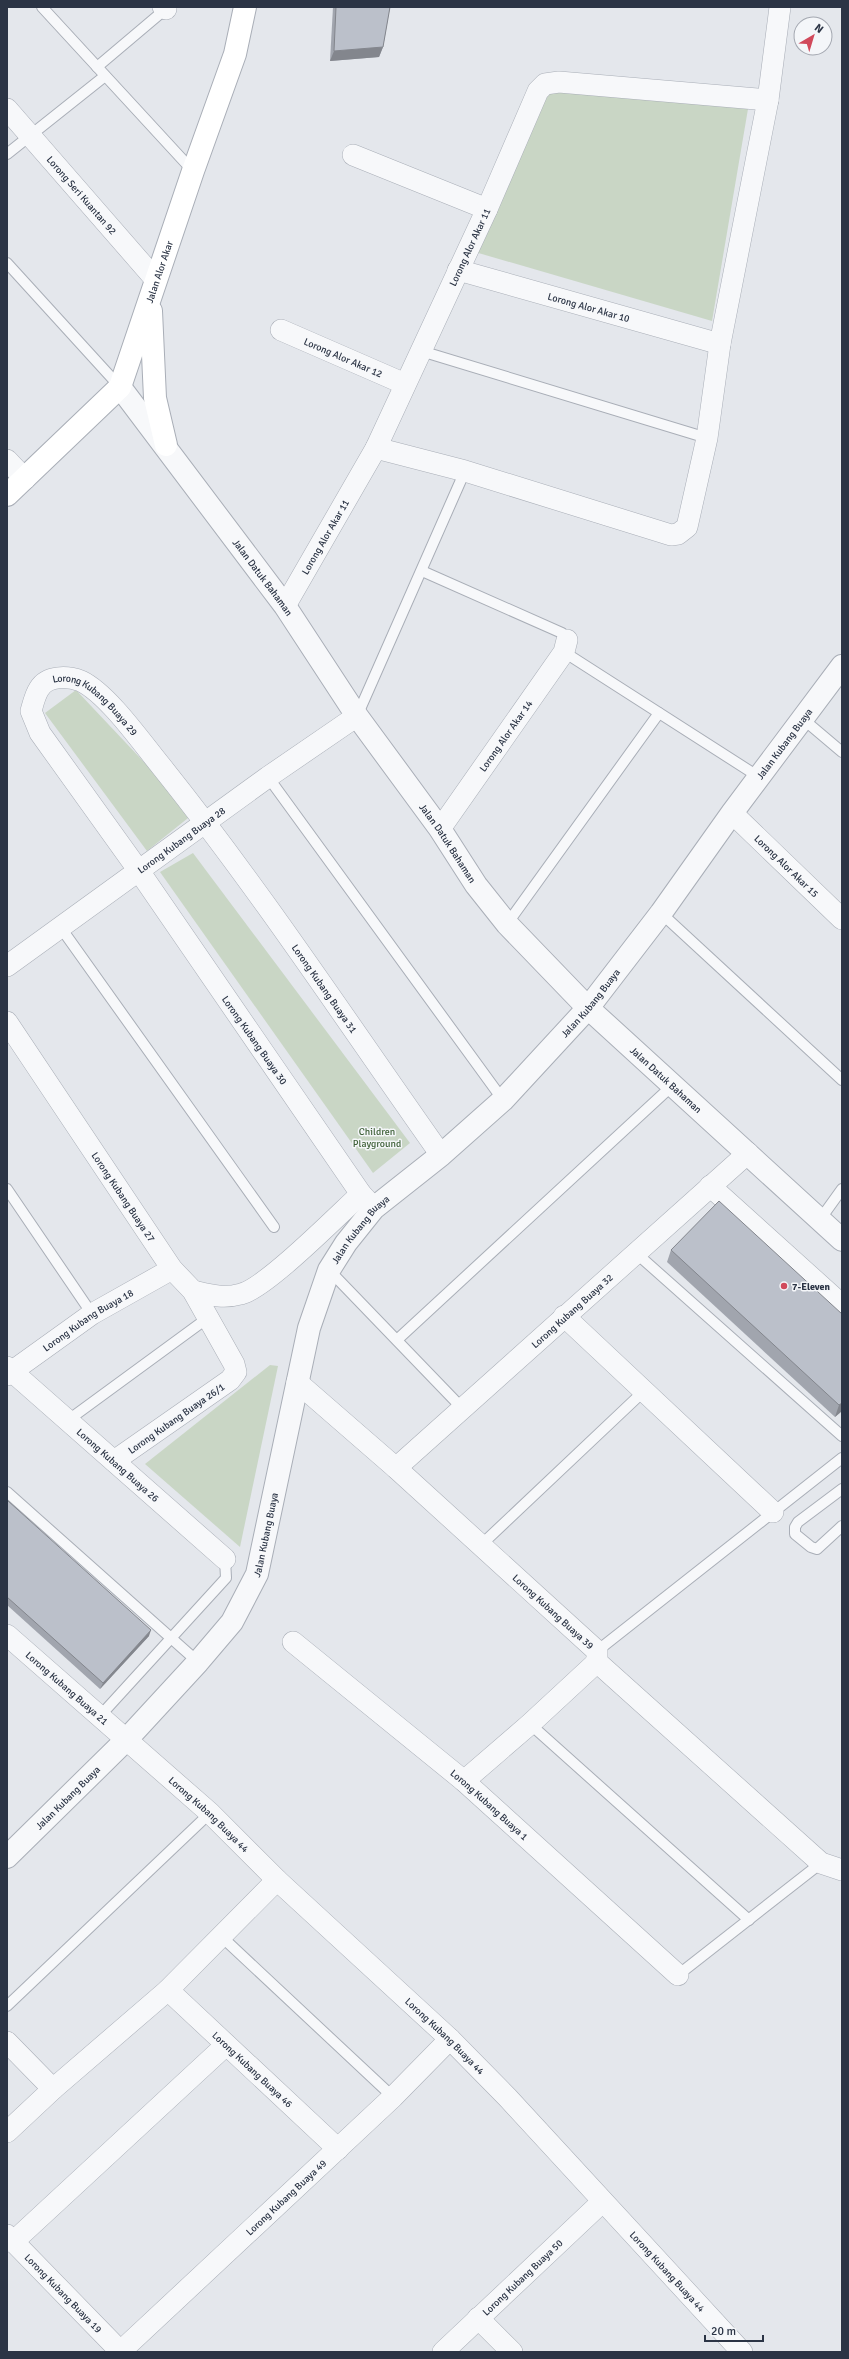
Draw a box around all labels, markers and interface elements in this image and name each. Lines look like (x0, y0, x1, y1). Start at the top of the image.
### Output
north arrow (793, 16, 833, 56)
text: N (812, 21, 826, 36)
street label: Lorong Seri Kuantan 92 (44, 154, 119, 237)
street label: Lorong Alor Akar 11 (447, 206, 494, 288)
street label: Jalan Alor Akar (144, 239, 176, 305)
street label: Lorong Alor Akar 10 (546, 291, 631, 325)
street label: Lorong Alor Akar 12 (302, 336, 384, 380)
street label: Lorong Alor Akar 11 (299, 497, 352, 577)
street label: Jalan Datuk Bahaman (230, 537, 295, 618)
street label: Lorong Kubang Buaya 29 (51, 673, 140, 738)
street label: Lorong Alor Akar 14 (477, 698, 536, 774)
street label: Jalan Kubang Buaya (754, 706, 815, 782)
street label: Jalan Datuk Bahaman (416, 802, 478, 885)
street label: Lorong Kubang Buaya 28 (135, 805, 228, 877)
street label: Lorong Alor Akar 15 (751, 833, 821, 900)
street label: Lorong Kubang Buaya 31 (289, 942, 359, 1036)
street label: Jalan Kubang Buaya (559, 967, 623, 1040)
street label: Lorong Kubang Buaya 30 (219, 994, 289, 1087)
street label: Jalan Datuk Bahaman (627, 1045, 704, 1116)
park label: Children Playground (353, 1126, 401, 1150)
street label: Lorong Kubang Buaya 27 (89, 1150, 157, 1244)
street label: Jalan Kubang Buaya (329, 1193, 392, 1266)
street label: Lorong Kubang Buaya 32 (529, 1272, 616, 1351)
marker: 7-Eleven (779, 1281, 789, 1291)
place label: 7-Eleven (792, 1281, 830, 1293)
street label: Lorong Kubang Buaya 18 (41, 1287, 136, 1354)
street label: Lorong Kubang Buaya 26/1 (126, 1381, 227, 1457)
street label: Lorong Kubang Buaya 26 (74, 1426, 161, 1505)
street label: Jalan Kubang Buaya (251, 1492, 281, 1579)
street label: Lorong Kubang Buaya 39 (510, 1572, 596, 1652)
street label: Lorong Kubang Buaya 21 (23, 1649, 110, 1728)
street label: Jalan Kubang Buaya (34, 1764, 103, 1832)
street label: Lorong Kubang Buaya 1 (448, 1767, 530, 1843)
street label: Lorong Kubang Buaya 44 (166, 1774, 251, 1856)
street label: Lorong Kubang Buaya 44 (402, 1996, 487, 2078)
street label: Lorong Kubang Buaya 46 (209, 2030, 295, 2110)
street label: Lorong Kubang Buaya 49 (244, 2157, 329, 2238)
street label: Lorong Kubang Buaya 44 (627, 2229, 707, 2315)
street label: Lorong Kubang Buaya 50 (480, 2237, 565, 2319)
street label: Lorong Kubang Buaya 19 (22, 2252, 104, 2336)
scale bar (705, 2317, 763, 2343)
text: 20 m (711, 2324, 736, 2339)

